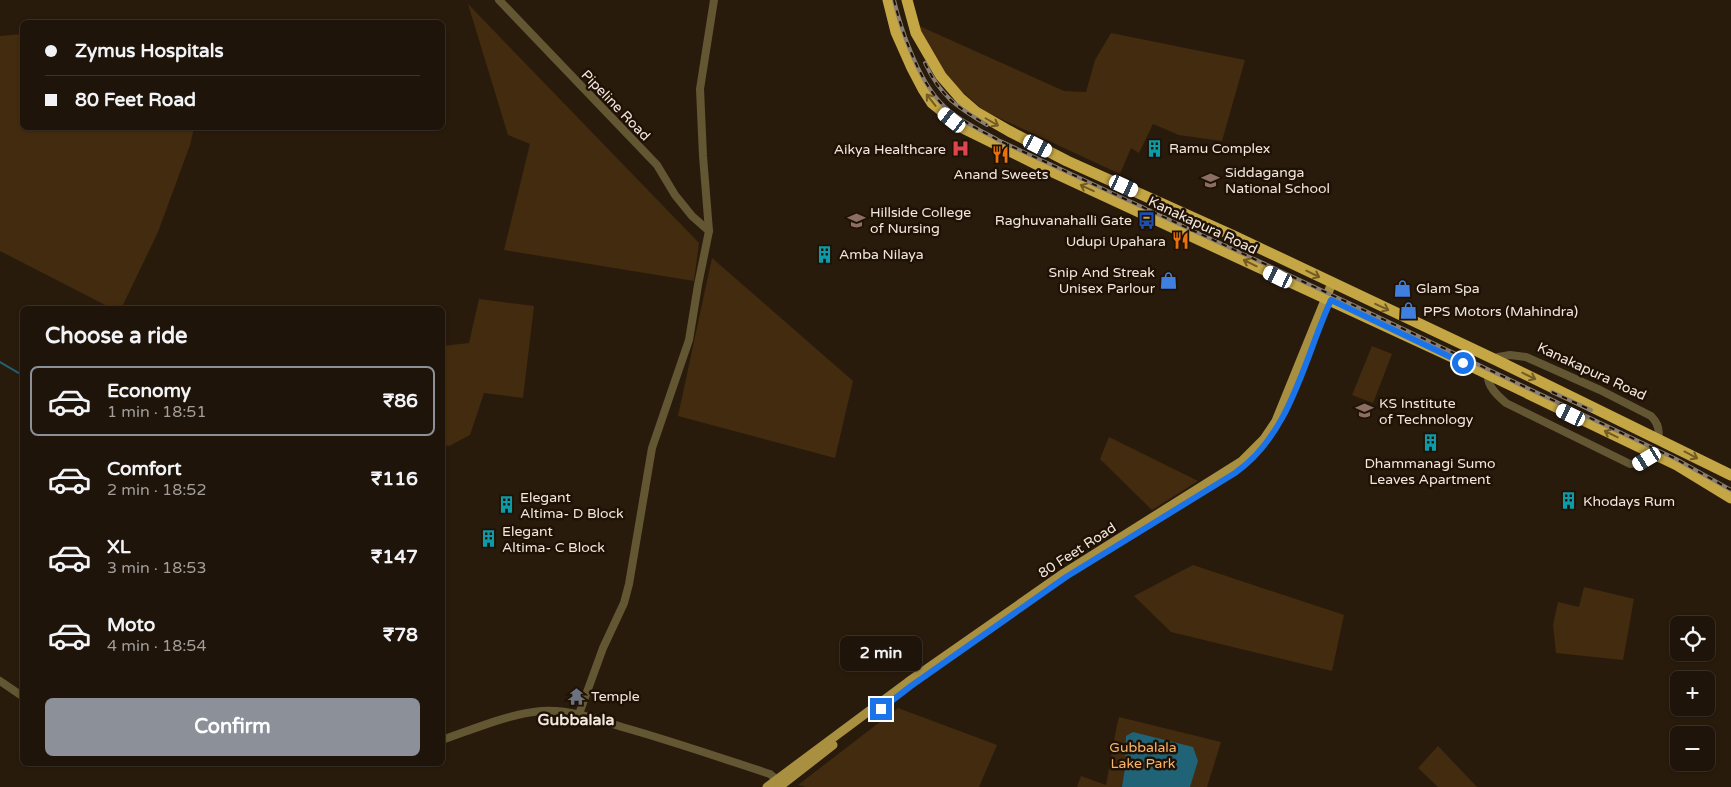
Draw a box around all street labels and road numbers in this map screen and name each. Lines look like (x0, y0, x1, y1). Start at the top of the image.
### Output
street label: Pipeline Road (578, 66, 654, 144)
street label: Kanakapura Road (1146, 193, 1260, 258)
street label: Kanakapura Road (1535, 339, 1649, 404)
street label: 80 Feet Road (1035, 519, 1119, 582)

